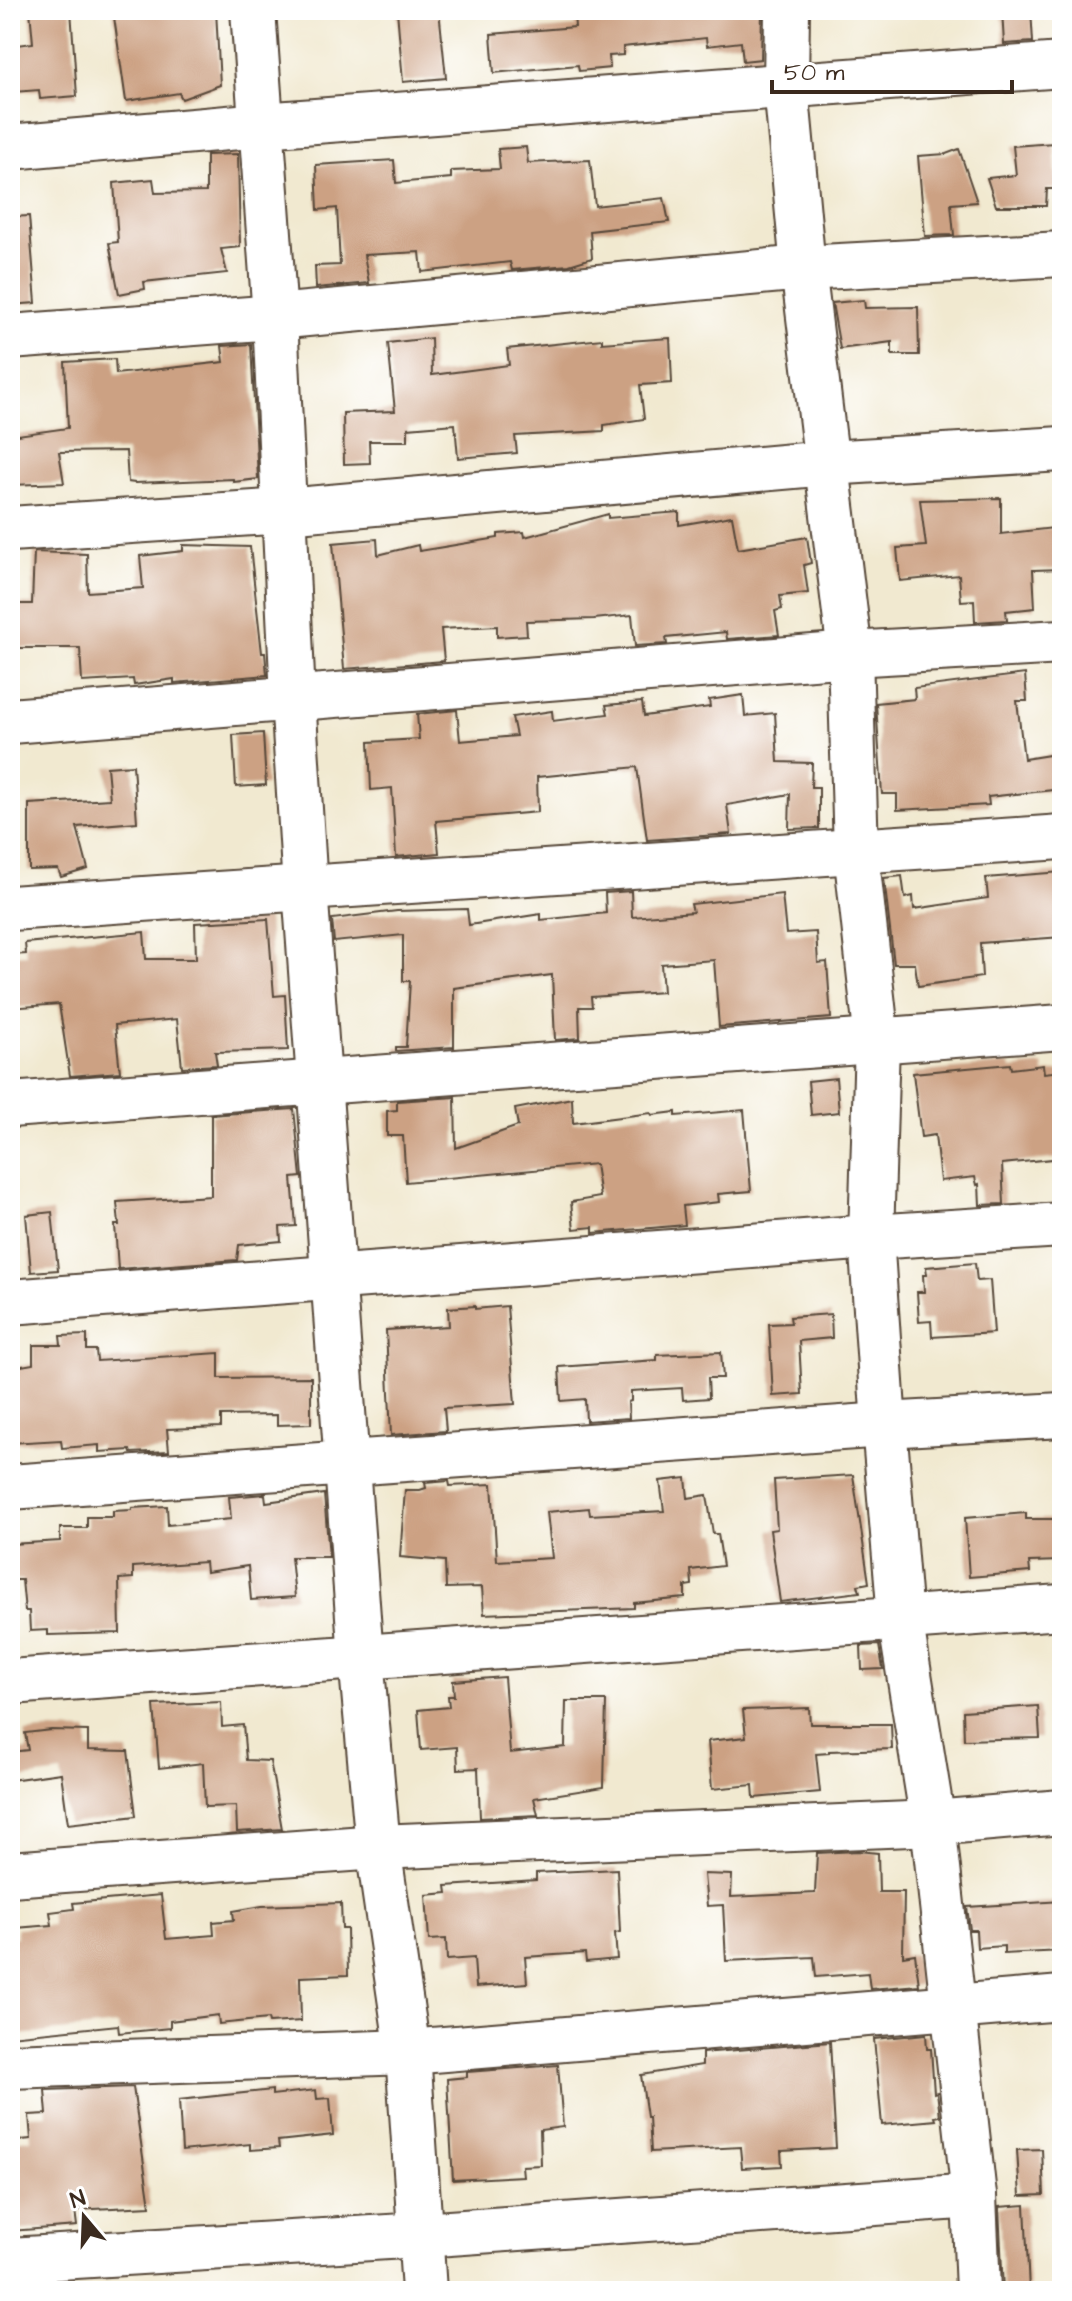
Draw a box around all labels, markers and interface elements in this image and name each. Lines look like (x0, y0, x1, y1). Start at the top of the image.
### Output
scale bar (772, 44, 1012, 94)
text: 50 m (784, 56, 845, 90)
north arrow (44, 2177, 124, 2257)
text: N (66, 2183, 90, 2216)

